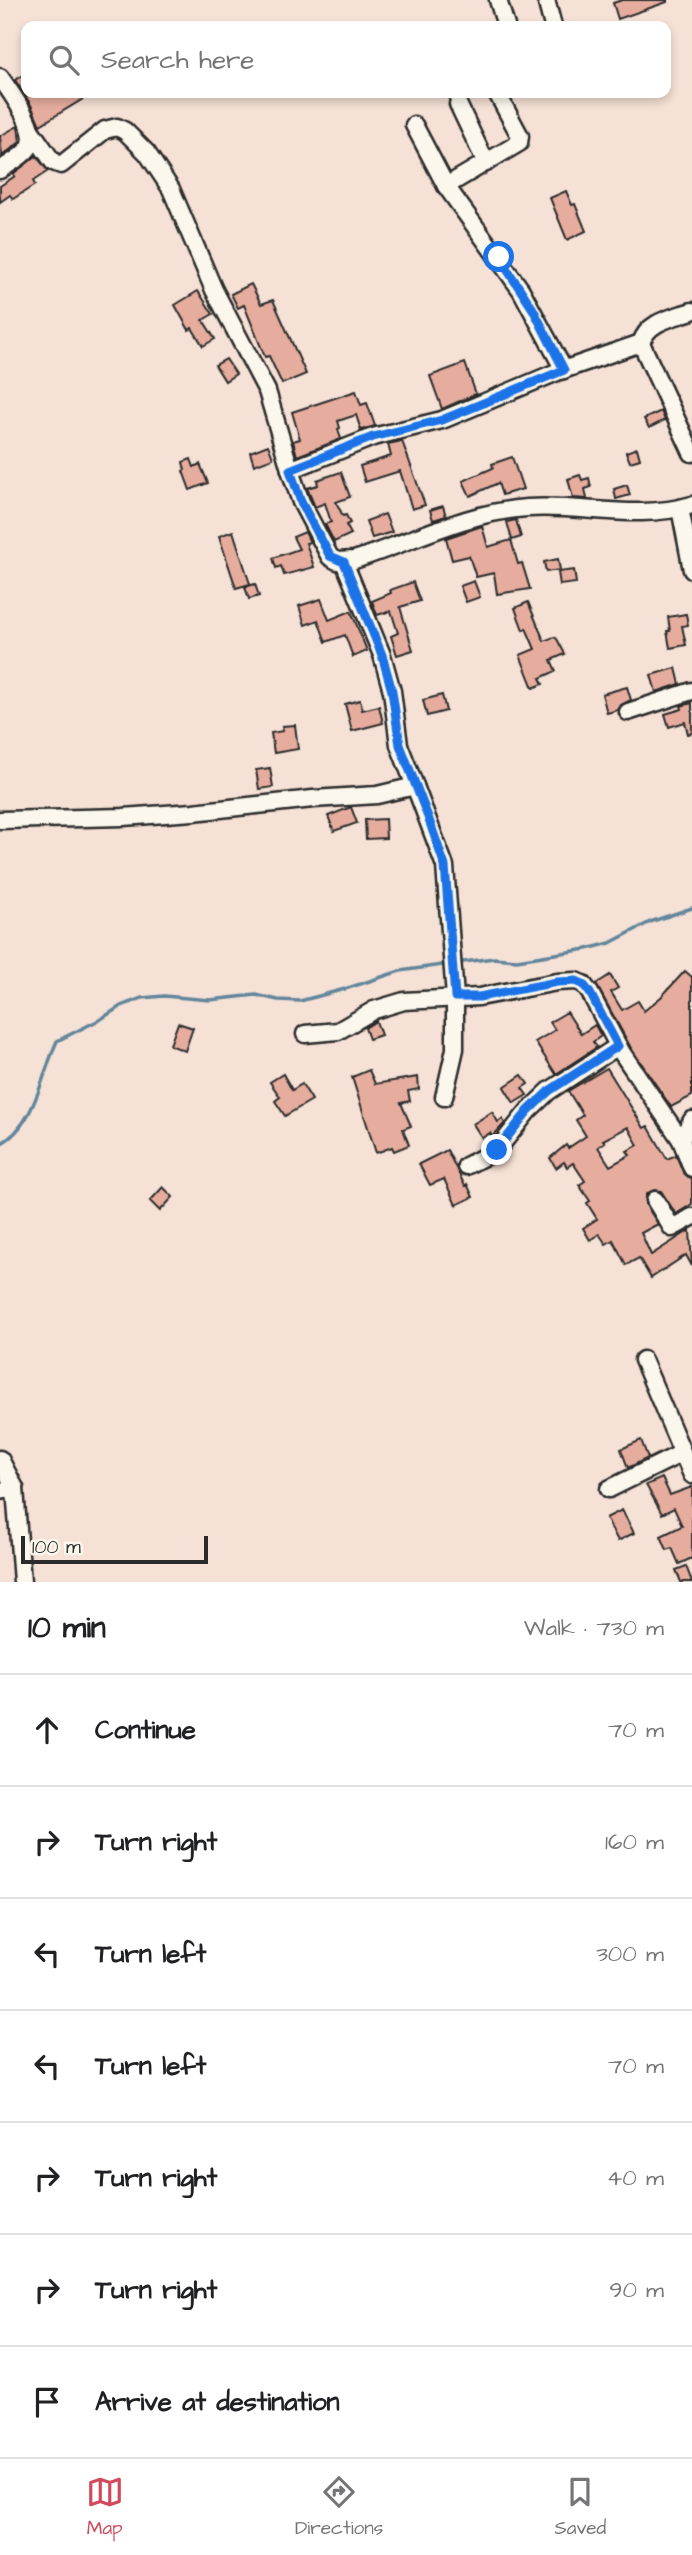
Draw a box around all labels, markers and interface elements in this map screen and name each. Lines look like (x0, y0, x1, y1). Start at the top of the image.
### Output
search box (21, 21, 671, 98)
icon: search (45, 41, 83, 79)
text: Search here (101, 42, 254, 78)
route start (483, 241, 514, 272)
route end (481, 1134, 512, 1165)
scale bar (21, 1533, 208, 1565)
text: 100 m (32, 1534, 81, 1561)
text: 10 min (28, 1607, 106, 1649)
text: Walk · 730 m (524, 1612, 664, 1644)
icon: ahead (28, 1711, 66, 1749)
text: Continue (95, 1712, 196, 1748)
text: 70 m (608, 1714, 664, 1746)
icon: right (28, 1823, 66, 1861)
text: Turn right (95, 1824, 217, 1860)
text: 160 m (605, 1826, 664, 1858)
icon: left (28, 1935, 66, 1973)
text: Turn left (95, 1936, 206, 1972)
text: 300 m (596, 1938, 664, 1970)
icon: left (28, 2047, 66, 2085)
text: Turn left (95, 2048, 206, 2084)
text: 70 m (608, 2050, 664, 2082)
icon: right (28, 2159, 66, 2197)
text: Turn right (95, 2160, 217, 2196)
text: 40 m (607, 2162, 664, 2194)
icon: right (28, 2271, 66, 2309)
text: Turn right (95, 2272, 217, 2308)
text: 90 m (609, 2274, 664, 2306)
icon: arrive (28, 2383, 66, 2421)
text: Arrive at destination (95, 2384, 340, 2420)
tab: Map (86, 2473, 124, 2542)
tab: Directions (295, 2473, 383, 2542)
tab: Saved (555, 2473, 606, 2542)

